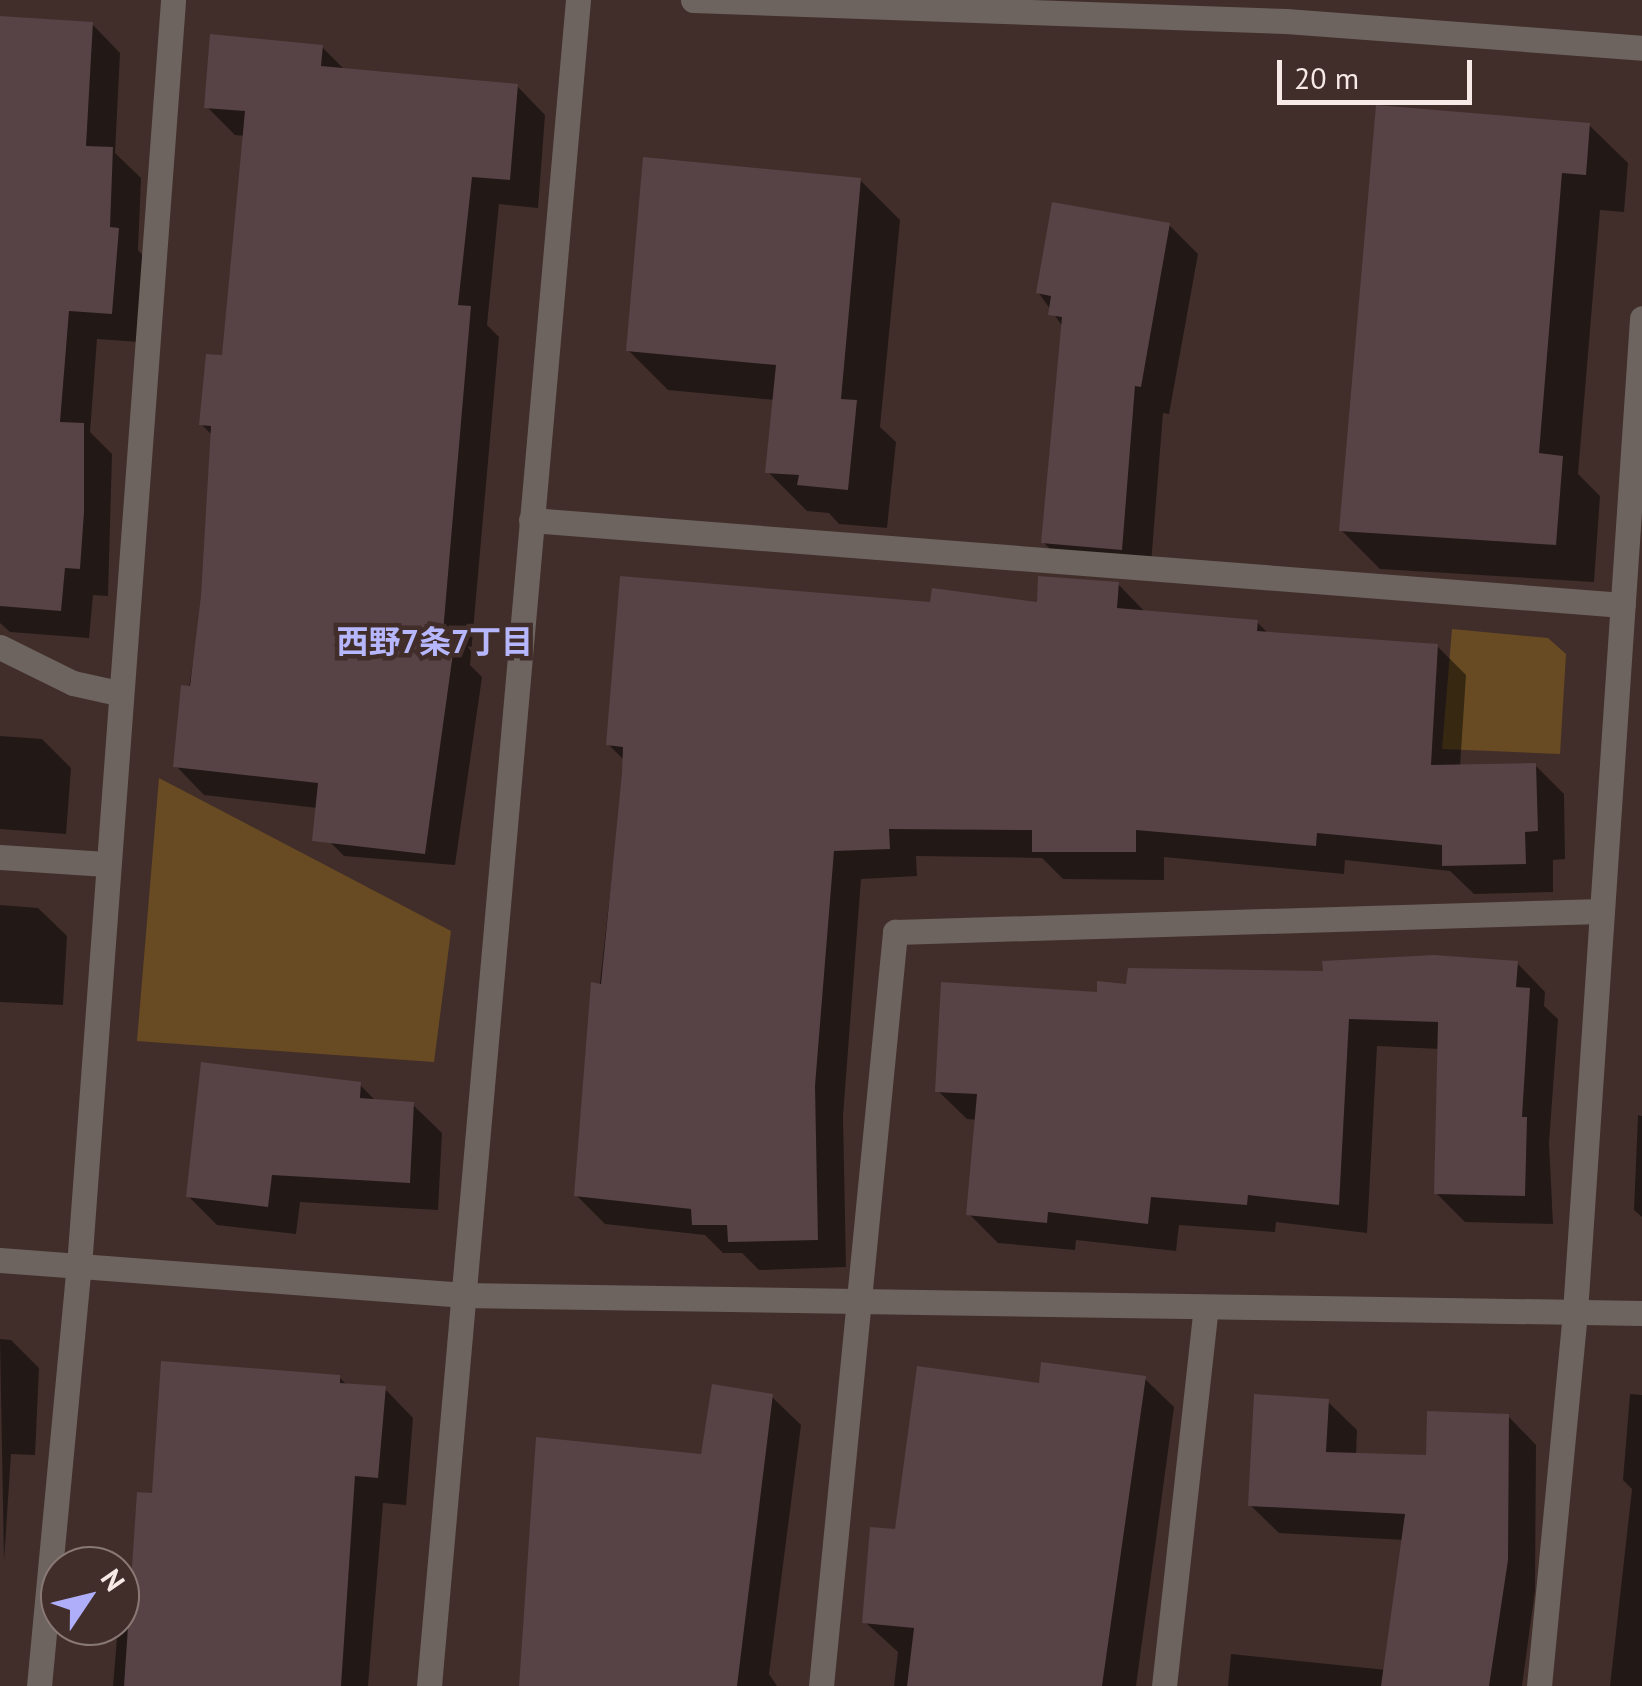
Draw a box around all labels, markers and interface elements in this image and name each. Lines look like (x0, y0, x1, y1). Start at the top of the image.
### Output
scale bar (1282, 40, 1477, 102)
text: 20 m (1294, 58, 1359, 97)
district label: 西野7条7丁目 (337, 622, 533, 660)
north arrow (40, 1546, 140, 1646)
text: N (93, 1562, 134, 1598)

